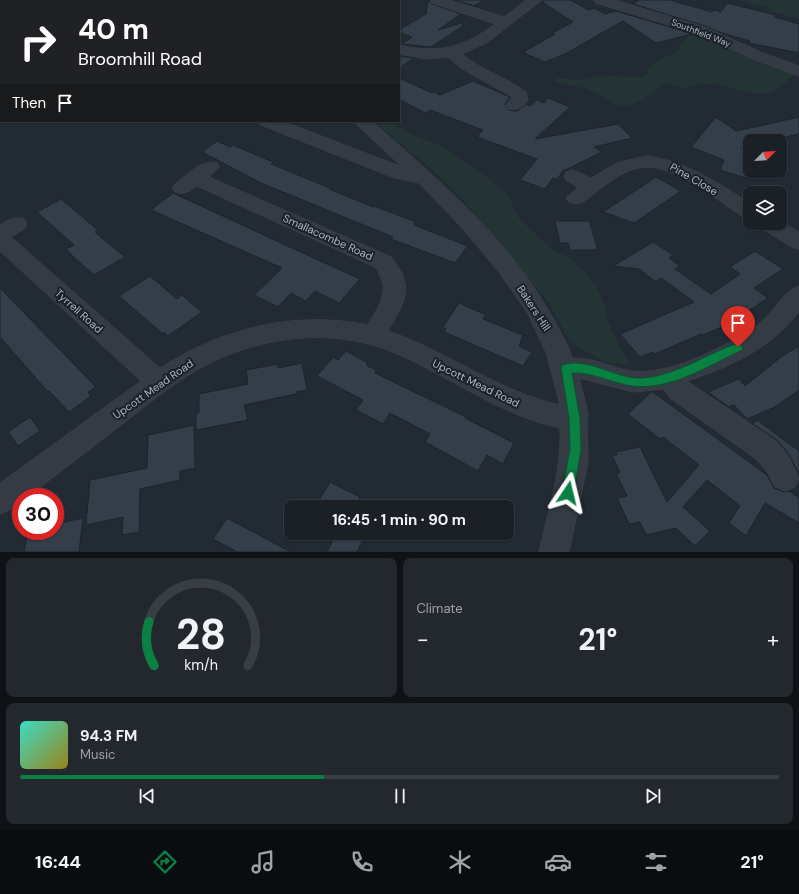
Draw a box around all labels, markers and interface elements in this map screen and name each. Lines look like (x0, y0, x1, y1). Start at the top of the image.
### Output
text: 40 m (78, 11, 149, 48)
icon: right (12, 16, 64, 68)
street label: Southfield Way (670, 16, 732, 50)
text: Broomhill Road (78, 47, 202, 71)
icon: arrive (54, 92, 76, 114)
text: Then (12, 93, 46, 113)
north arrow (743, 134, 787, 178)
map controls (743, 134, 787, 230)
street label: Pine Close (667, 160, 721, 198)
button: layers (743, 186, 787, 230)
street label: Smallacombe Road (281, 211, 375, 263)
street label: Bakers Hill (514, 283, 554, 333)
street label: Tyrrell Road (52, 286, 106, 336)
pin (721, 306, 755, 347)
icon: arrive (727, 312, 749, 334)
street label: Upcott Mead Road (110, 356, 196, 422)
street label: Upcott Mead Road (430, 356, 522, 410)
position arrow (547, 472, 589, 514)
speed limit sign: 30 (12, 488, 64, 540)
text: 16:45 · 1 min · 90 m (332, 510, 466, 530)
text: Climate (417, 600, 463, 617)
text: 28 (176, 607, 226, 661)
text: 21° (578, 620, 617, 659)
text: − (417, 625, 429, 654)
text: + (767, 625, 779, 654)
text: km/h (184, 655, 218, 673)
text: 94.3 FM (80, 726, 137, 746)
text: Music (80, 746, 115, 763)
icon: previous (136, 785, 158, 807)
icon: pause (389, 785, 411, 807)
icon: next (642, 785, 664, 807)
icon: directions (151, 848, 179, 876)
icon: music (249, 848, 277, 876)
icon: phone (348, 848, 376, 876)
icon: climate (446, 848, 474, 876)
icon: car (544, 848, 572, 876)
icon: filters (642, 848, 670, 876)
text: 16:44 (35, 850, 81, 874)
text: 21° (740, 850, 764, 874)

